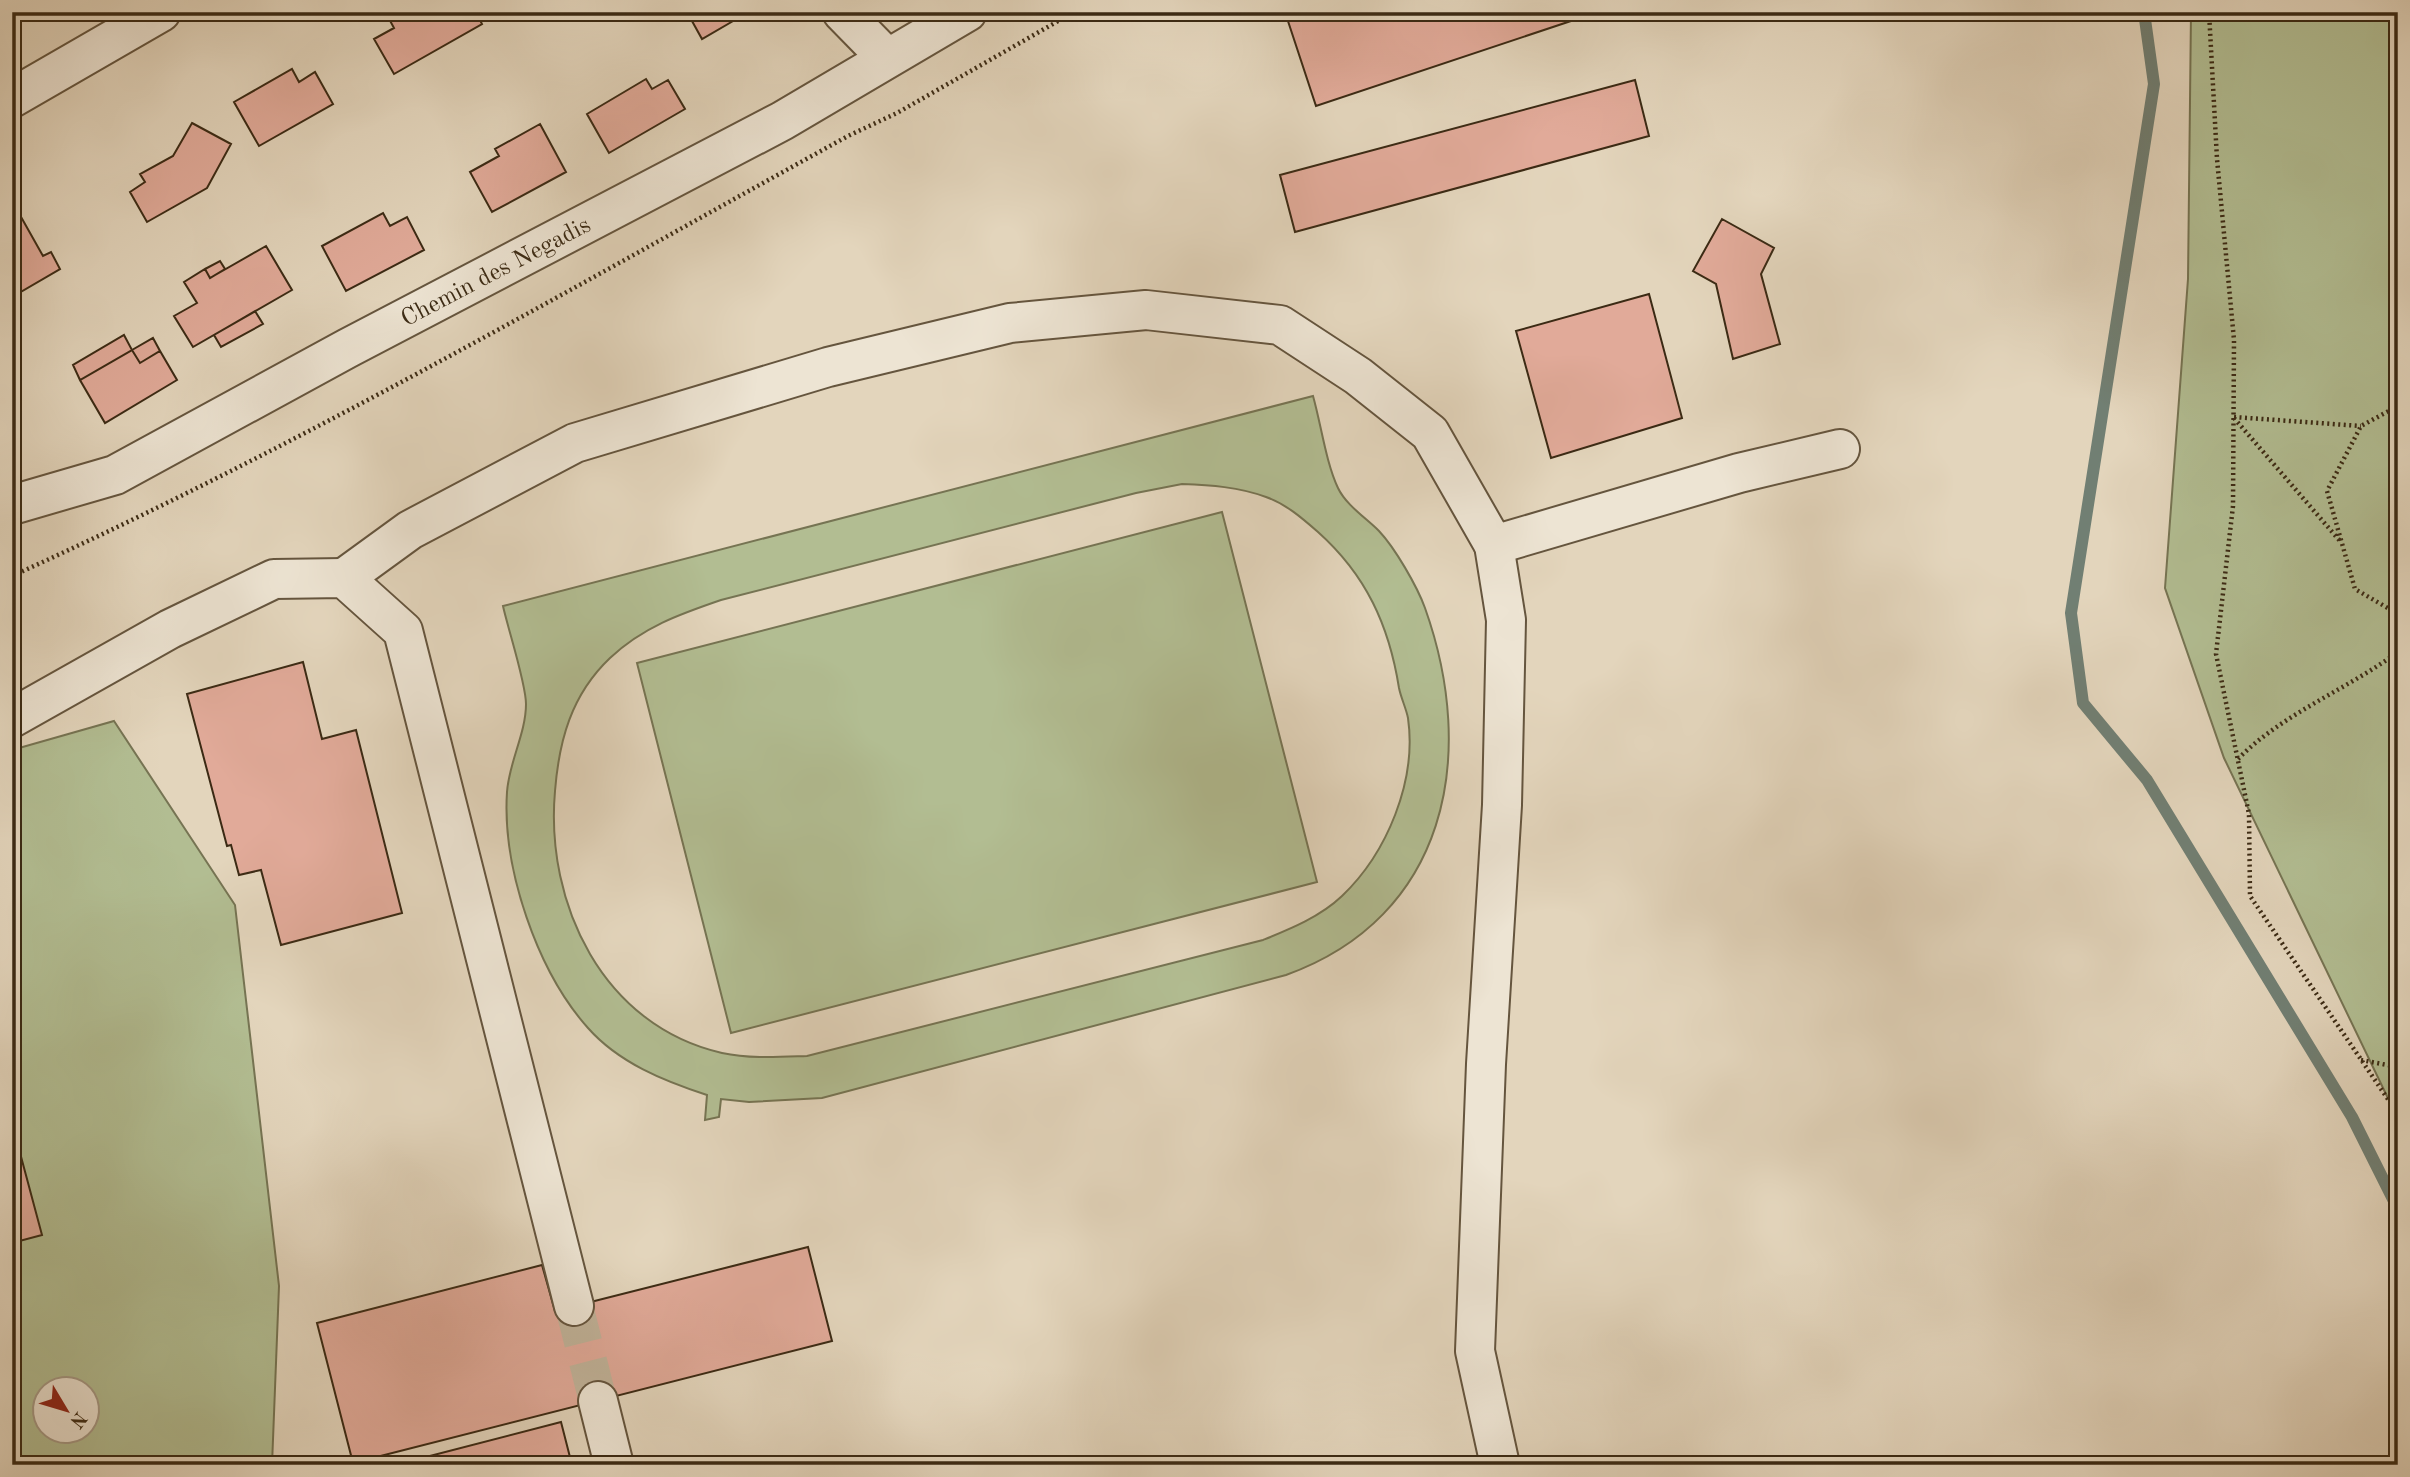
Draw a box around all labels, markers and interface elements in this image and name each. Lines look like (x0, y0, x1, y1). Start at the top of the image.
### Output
street label: Chemin des Negadis (398, 213, 595, 332)
north arrow (32, 1376, 102, 1446)
text: N (65, 1407, 89, 1431)

